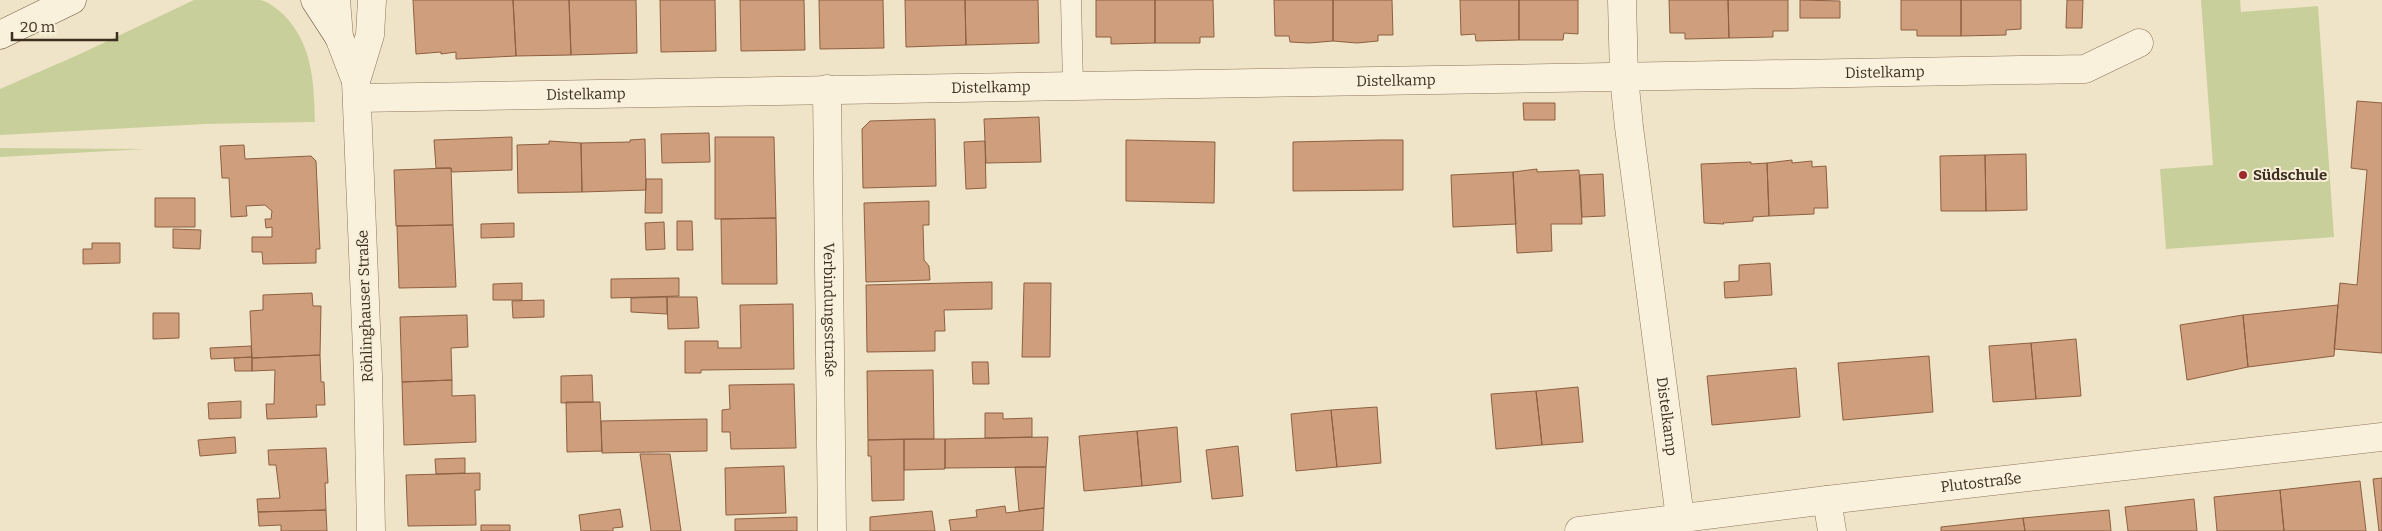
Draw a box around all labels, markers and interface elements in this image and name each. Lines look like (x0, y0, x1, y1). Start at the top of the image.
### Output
scale bar (12, 10, 118, 42)
text: 20 m (20, 18, 56, 36)
street label: Distelkamp (1845, 63, 1925, 82)
street label: Distelkamp (1356, 71, 1436, 90)
street label: Distelkamp (951, 78, 1031, 97)
street label: Distelkamp (546, 84, 626, 104)
place label: Südschule (2253, 166, 2327, 184)
marker: Südschule (2237, 169, 2249, 181)
street label: Röhlinghauser Straße (353, 230, 377, 382)
street label: Verbindungsstraße (820, 243, 839, 377)
street label: Distelkamp (1653, 376, 1681, 457)
street label: Plutostraße (1940, 469, 2022, 496)

